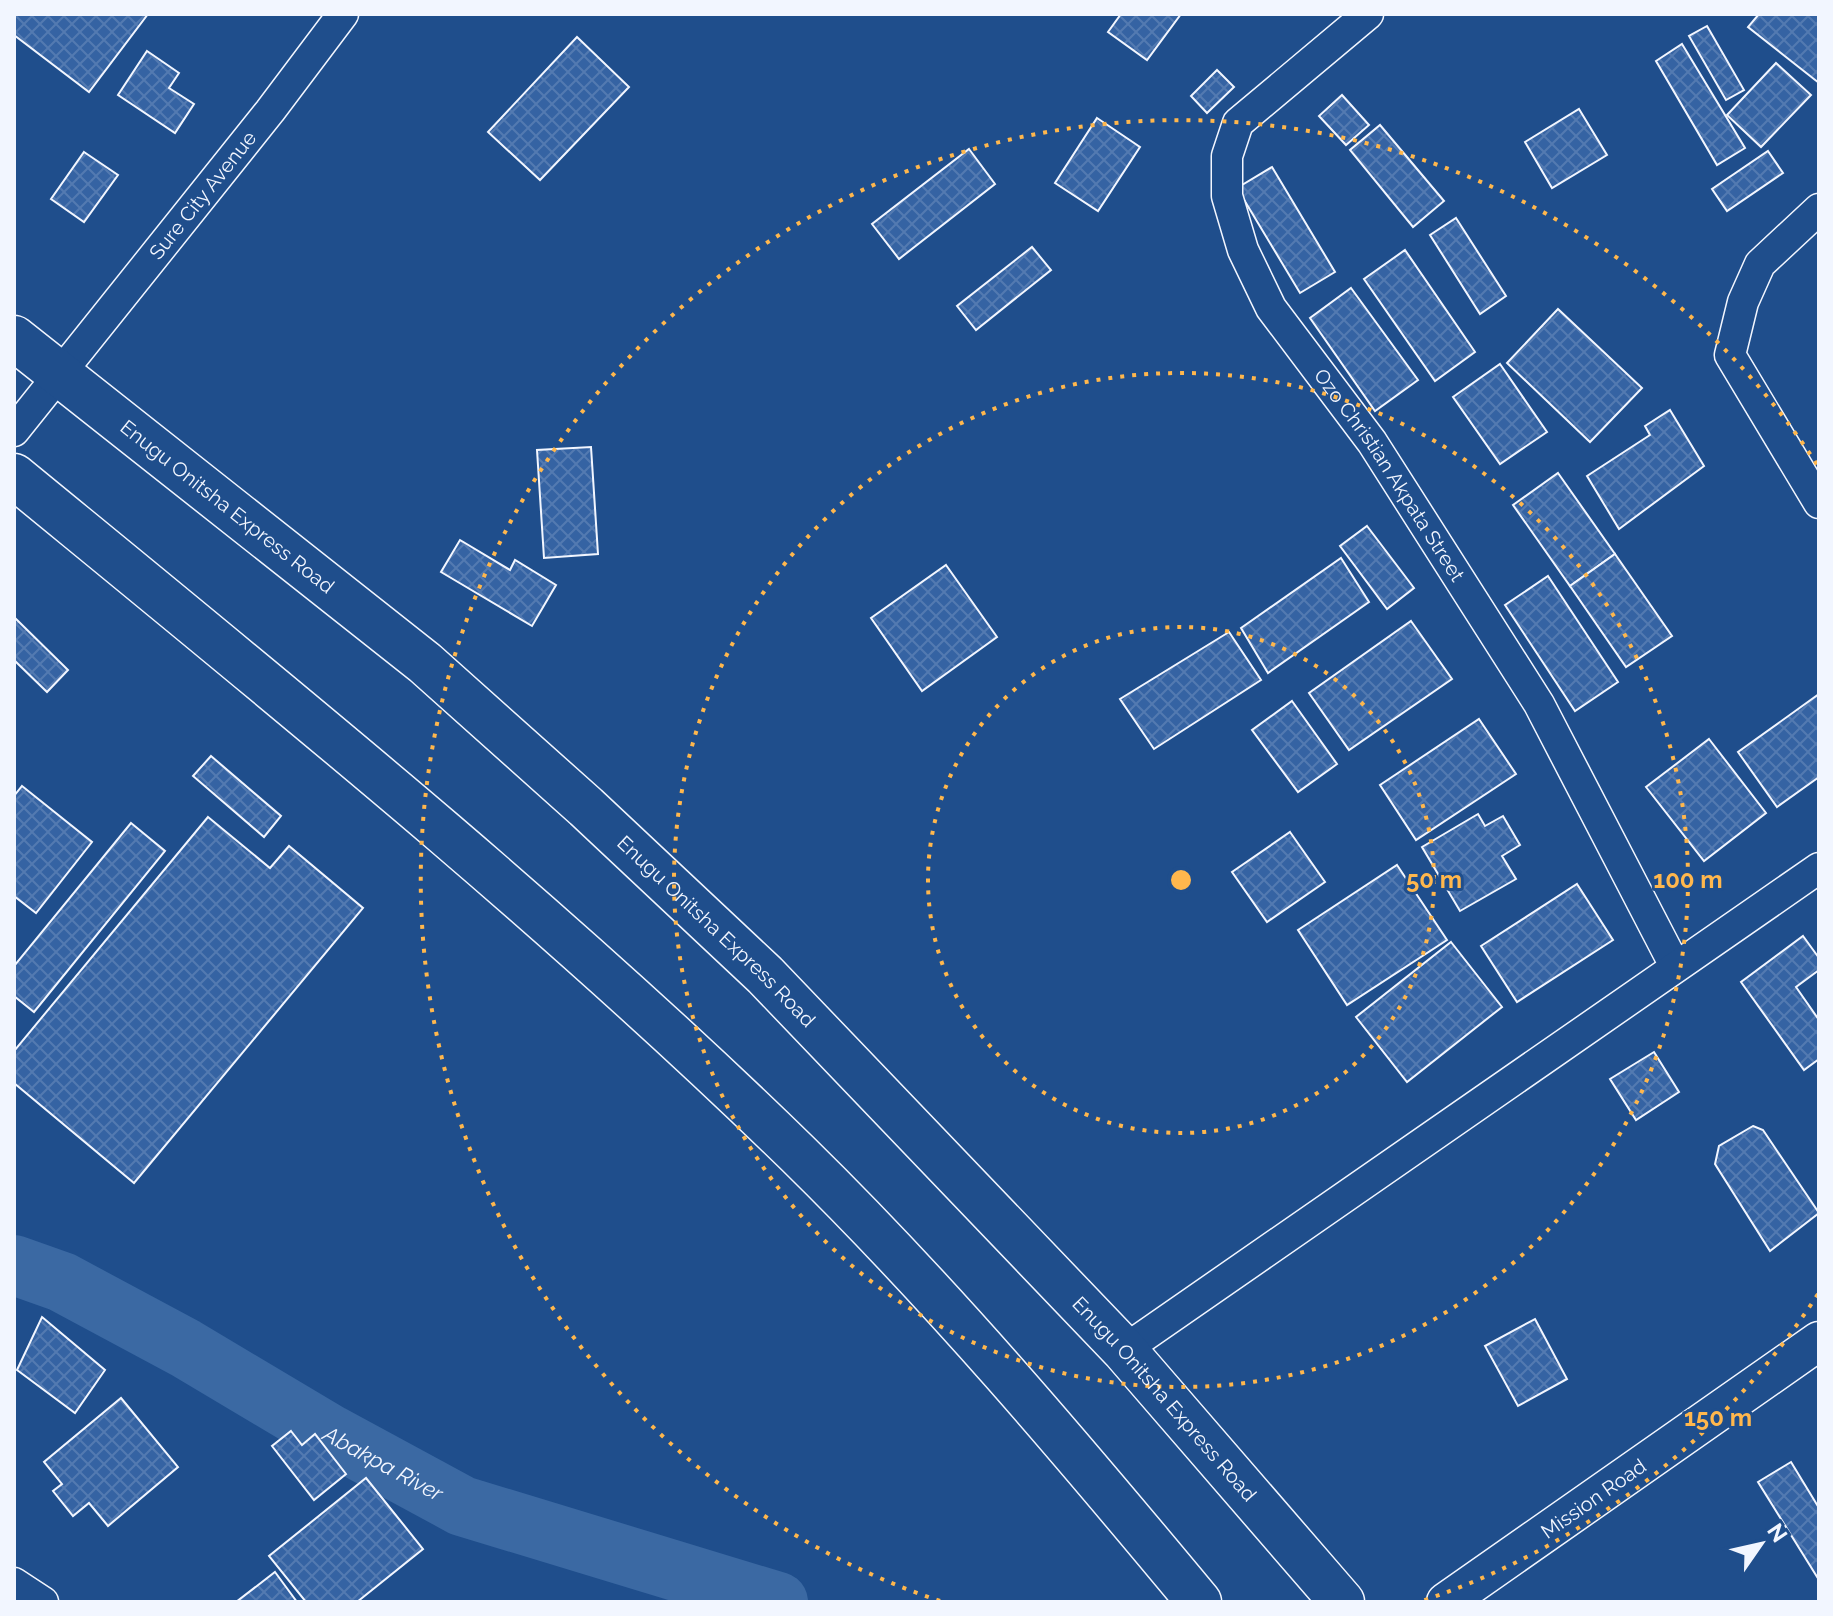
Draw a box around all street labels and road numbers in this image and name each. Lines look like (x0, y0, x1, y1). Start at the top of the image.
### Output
street label: Sure City Avenue (144, 126, 261, 264)
street label: Ozo Christian Akpata Street (1309, 364, 1470, 586)
street label: Enugu Onitsha Express Road (116, 415, 339, 598)
street label: Enugu Onitsha Express Road (612, 831, 820, 1032)
street label: Enugu Onitsha Express Road (1067, 1292, 1261, 1506)
street label: Mission Road (1536, 1454, 1650, 1544)

